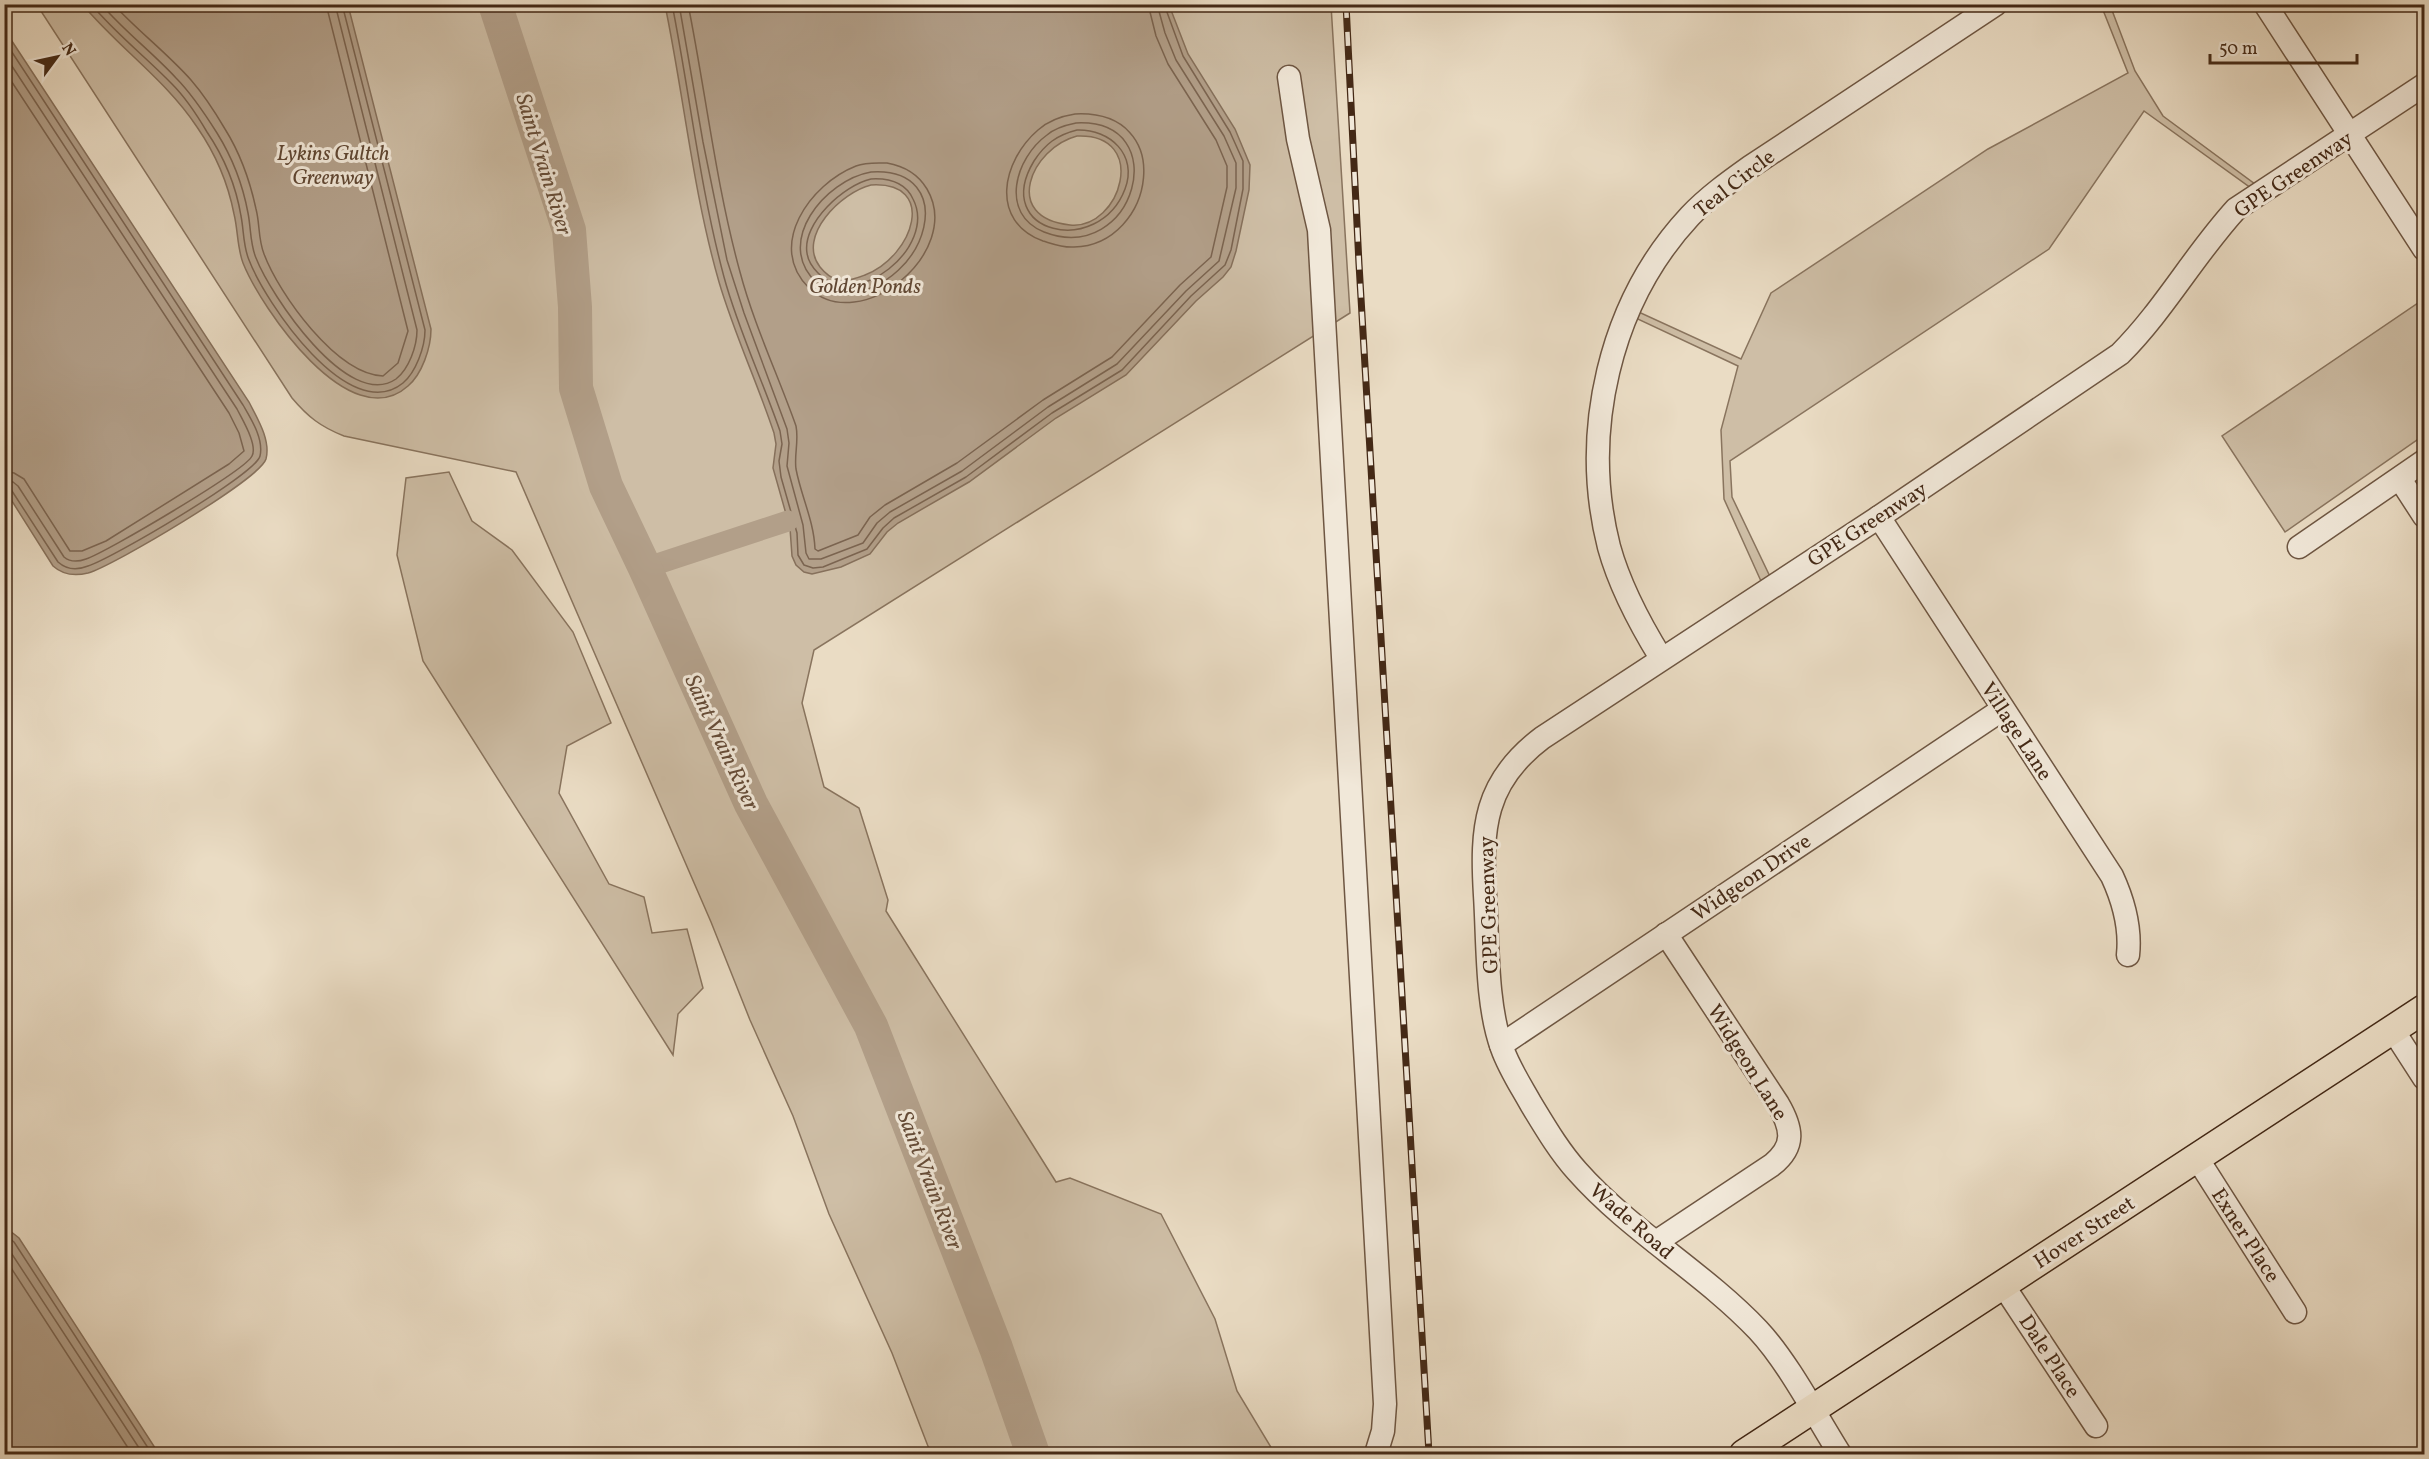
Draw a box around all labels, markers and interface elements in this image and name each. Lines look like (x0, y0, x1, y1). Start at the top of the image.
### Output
north arrow (27, 27, 87, 87)
scale bar (2210, 27, 2357, 65)
text: 50 m (2219, 37, 2258, 62)
text: N (56, 39, 80, 61)
water label: Saint Vrain River (506, 90, 579, 240)
street label: GPE Greenway (2229, 124, 2359, 226)
park label: Lykins Gultch Greenway (277, 140, 389, 193)
street label: Teal Circle (1688, 143, 1782, 225)
park label: Golden Ponds (809, 273, 921, 302)
street label: GPE Greenway (1802, 475, 1934, 575)
water label: Saint Vrain River (676, 670, 766, 817)
street label: Village Lane (1973, 677, 2059, 787)
street label: Widgeon Drive (1686, 827, 1817, 929)
street label: GPE Greenway (1473, 835, 1506, 974)
street label: Widgeon Lane (1699, 999, 1794, 1126)
water label: Saint Vrain River (888, 1107, 970, 1256)
street label: Wade Road (1582, 1177, 1680, 1267)
street label: Exner Place (2203, 1183, 2286, 1289)
street label: Hover Street (2028, 1190, 2141, 1277)
street label: Dale Place (2011, 1309, 2087, 1404)

